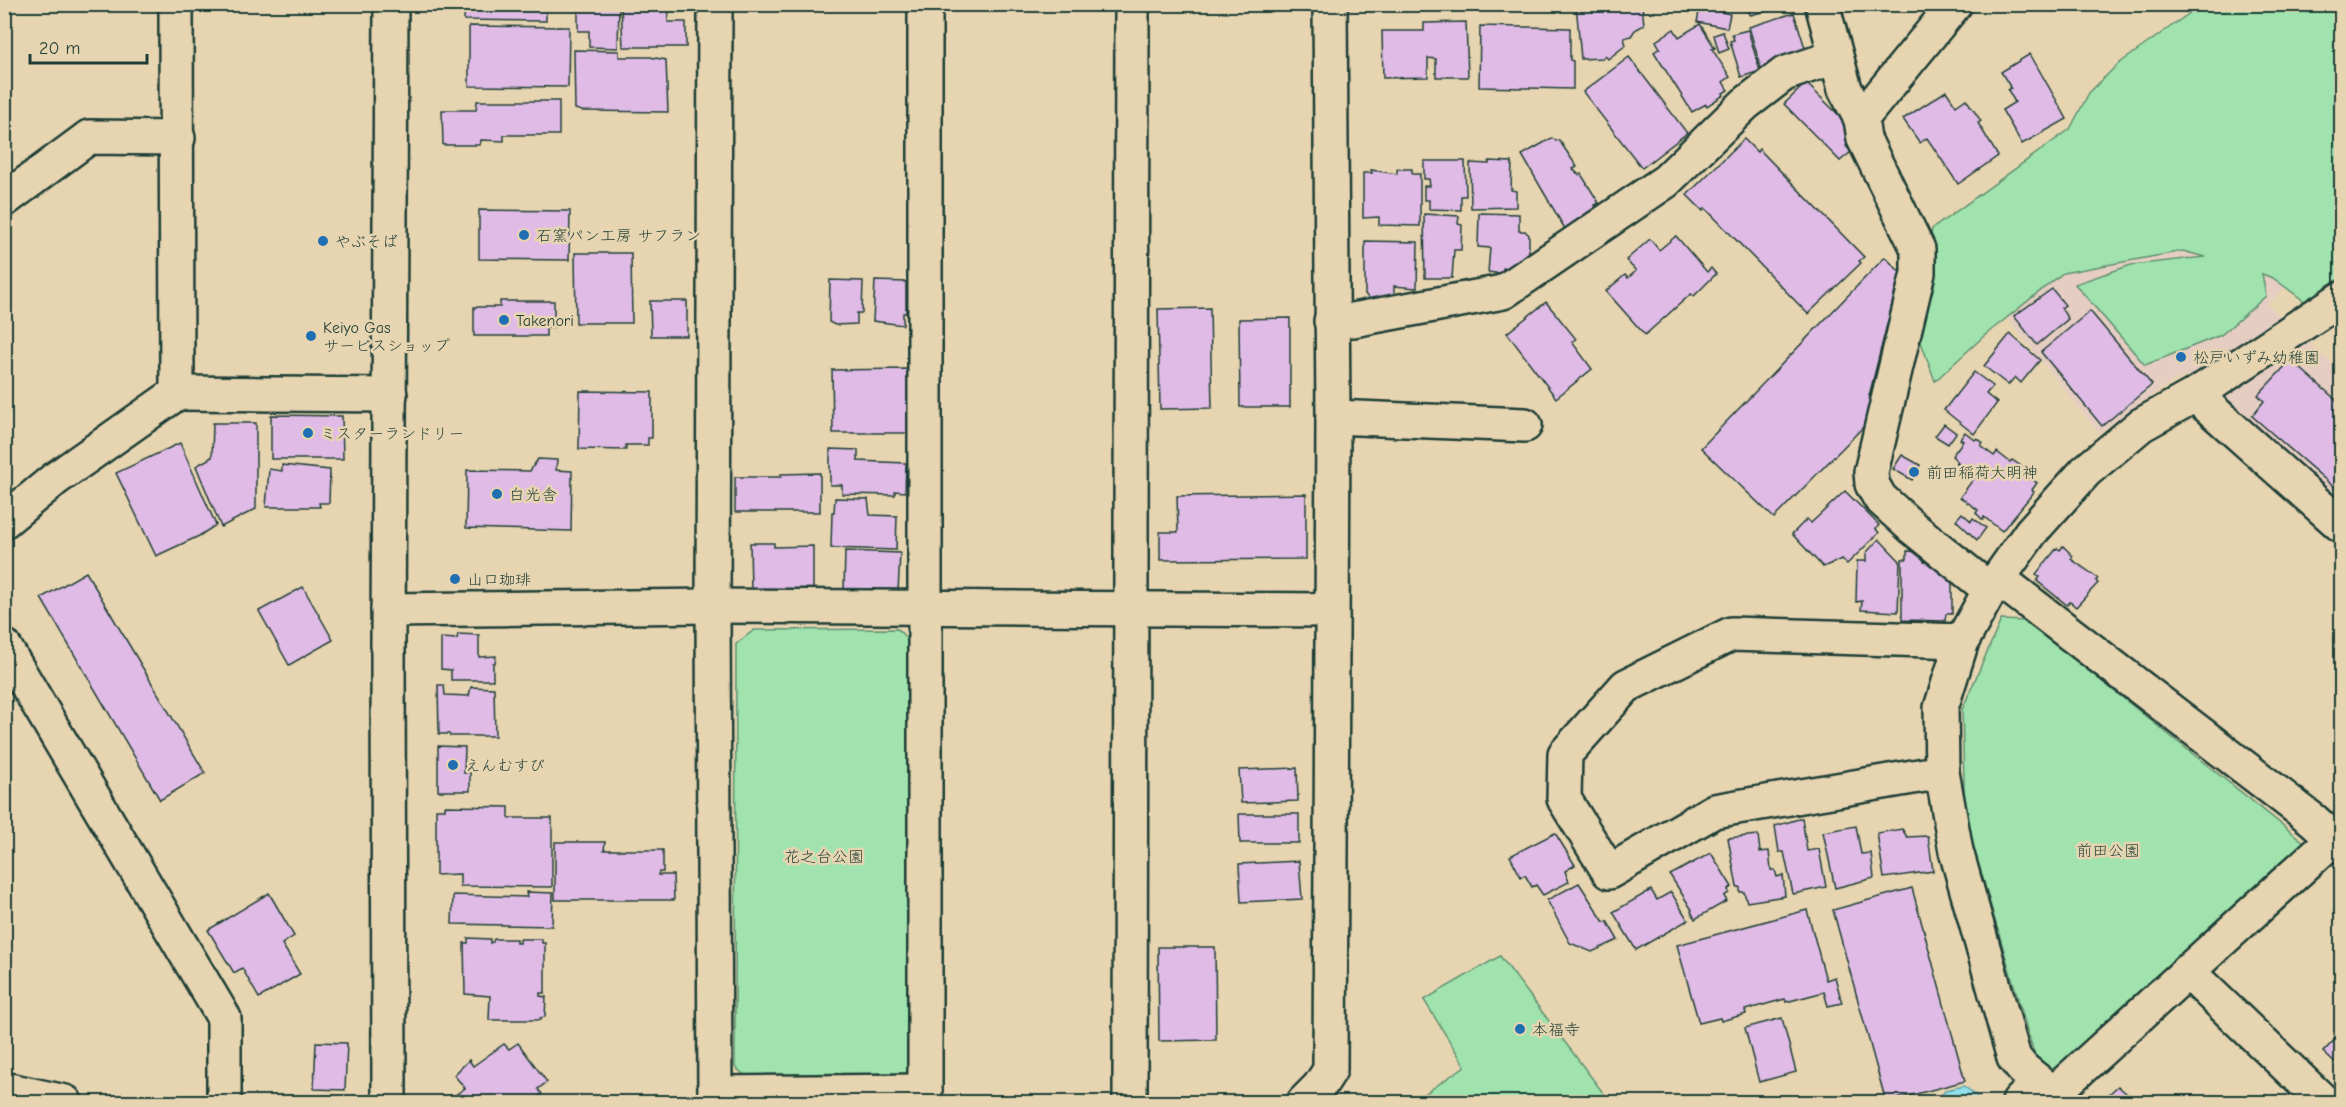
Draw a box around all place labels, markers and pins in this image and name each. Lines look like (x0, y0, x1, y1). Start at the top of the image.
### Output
place label: 石窯パン工房 サフラン (536, 227, 701, 245)
marker: 石窯パン工房 サフラン (517, 228, 531, 242)
place label: やぶそば (335, 233, 398, 251)
marker: やぶそば (316, 234, 330, 248)
place label: Takenori (516, 312, 574, 330)
marker: Takenori (497, 313, 511, 327)
place label: Keiyo Gas サービスショップ (323, 319, 450, 355)
marker: Keiyo Gas サービスショップ (304, 329, 318, 343)
place label: 松戸いずみ幼稚園 (2193, 349, 2320, 367)
marker: 松戸いずみ幼稚園 (2174, 350, 2188, 364)
place label: ミスターランドリー (320, 425, 464, 443)
marker: ミスターランドリー (301, 426, 315, 440)
place label: 前田稲荷大明神 (1926, 464, 2038, 482)
marker: 前田稲荷大明神 (1907, 465, 1921, 479)
place label: 白光舎 (509, 486, 557, 504)
marker: 白光舎 (490, 487, 504, 501)
place label: 山口珈琲 (467, 571, 531, 589)
marker: 山口珈琲 (448, 572, 462, 586)
place label: えんむすび (465, 757, 545, 775)
marker: えんむすび (446, 758, 460, 772)
place label: 本福寺 (1532, 1021, 1580, 1039)
marker: 本福寺 (1513, 1022, 1527, 1036)

